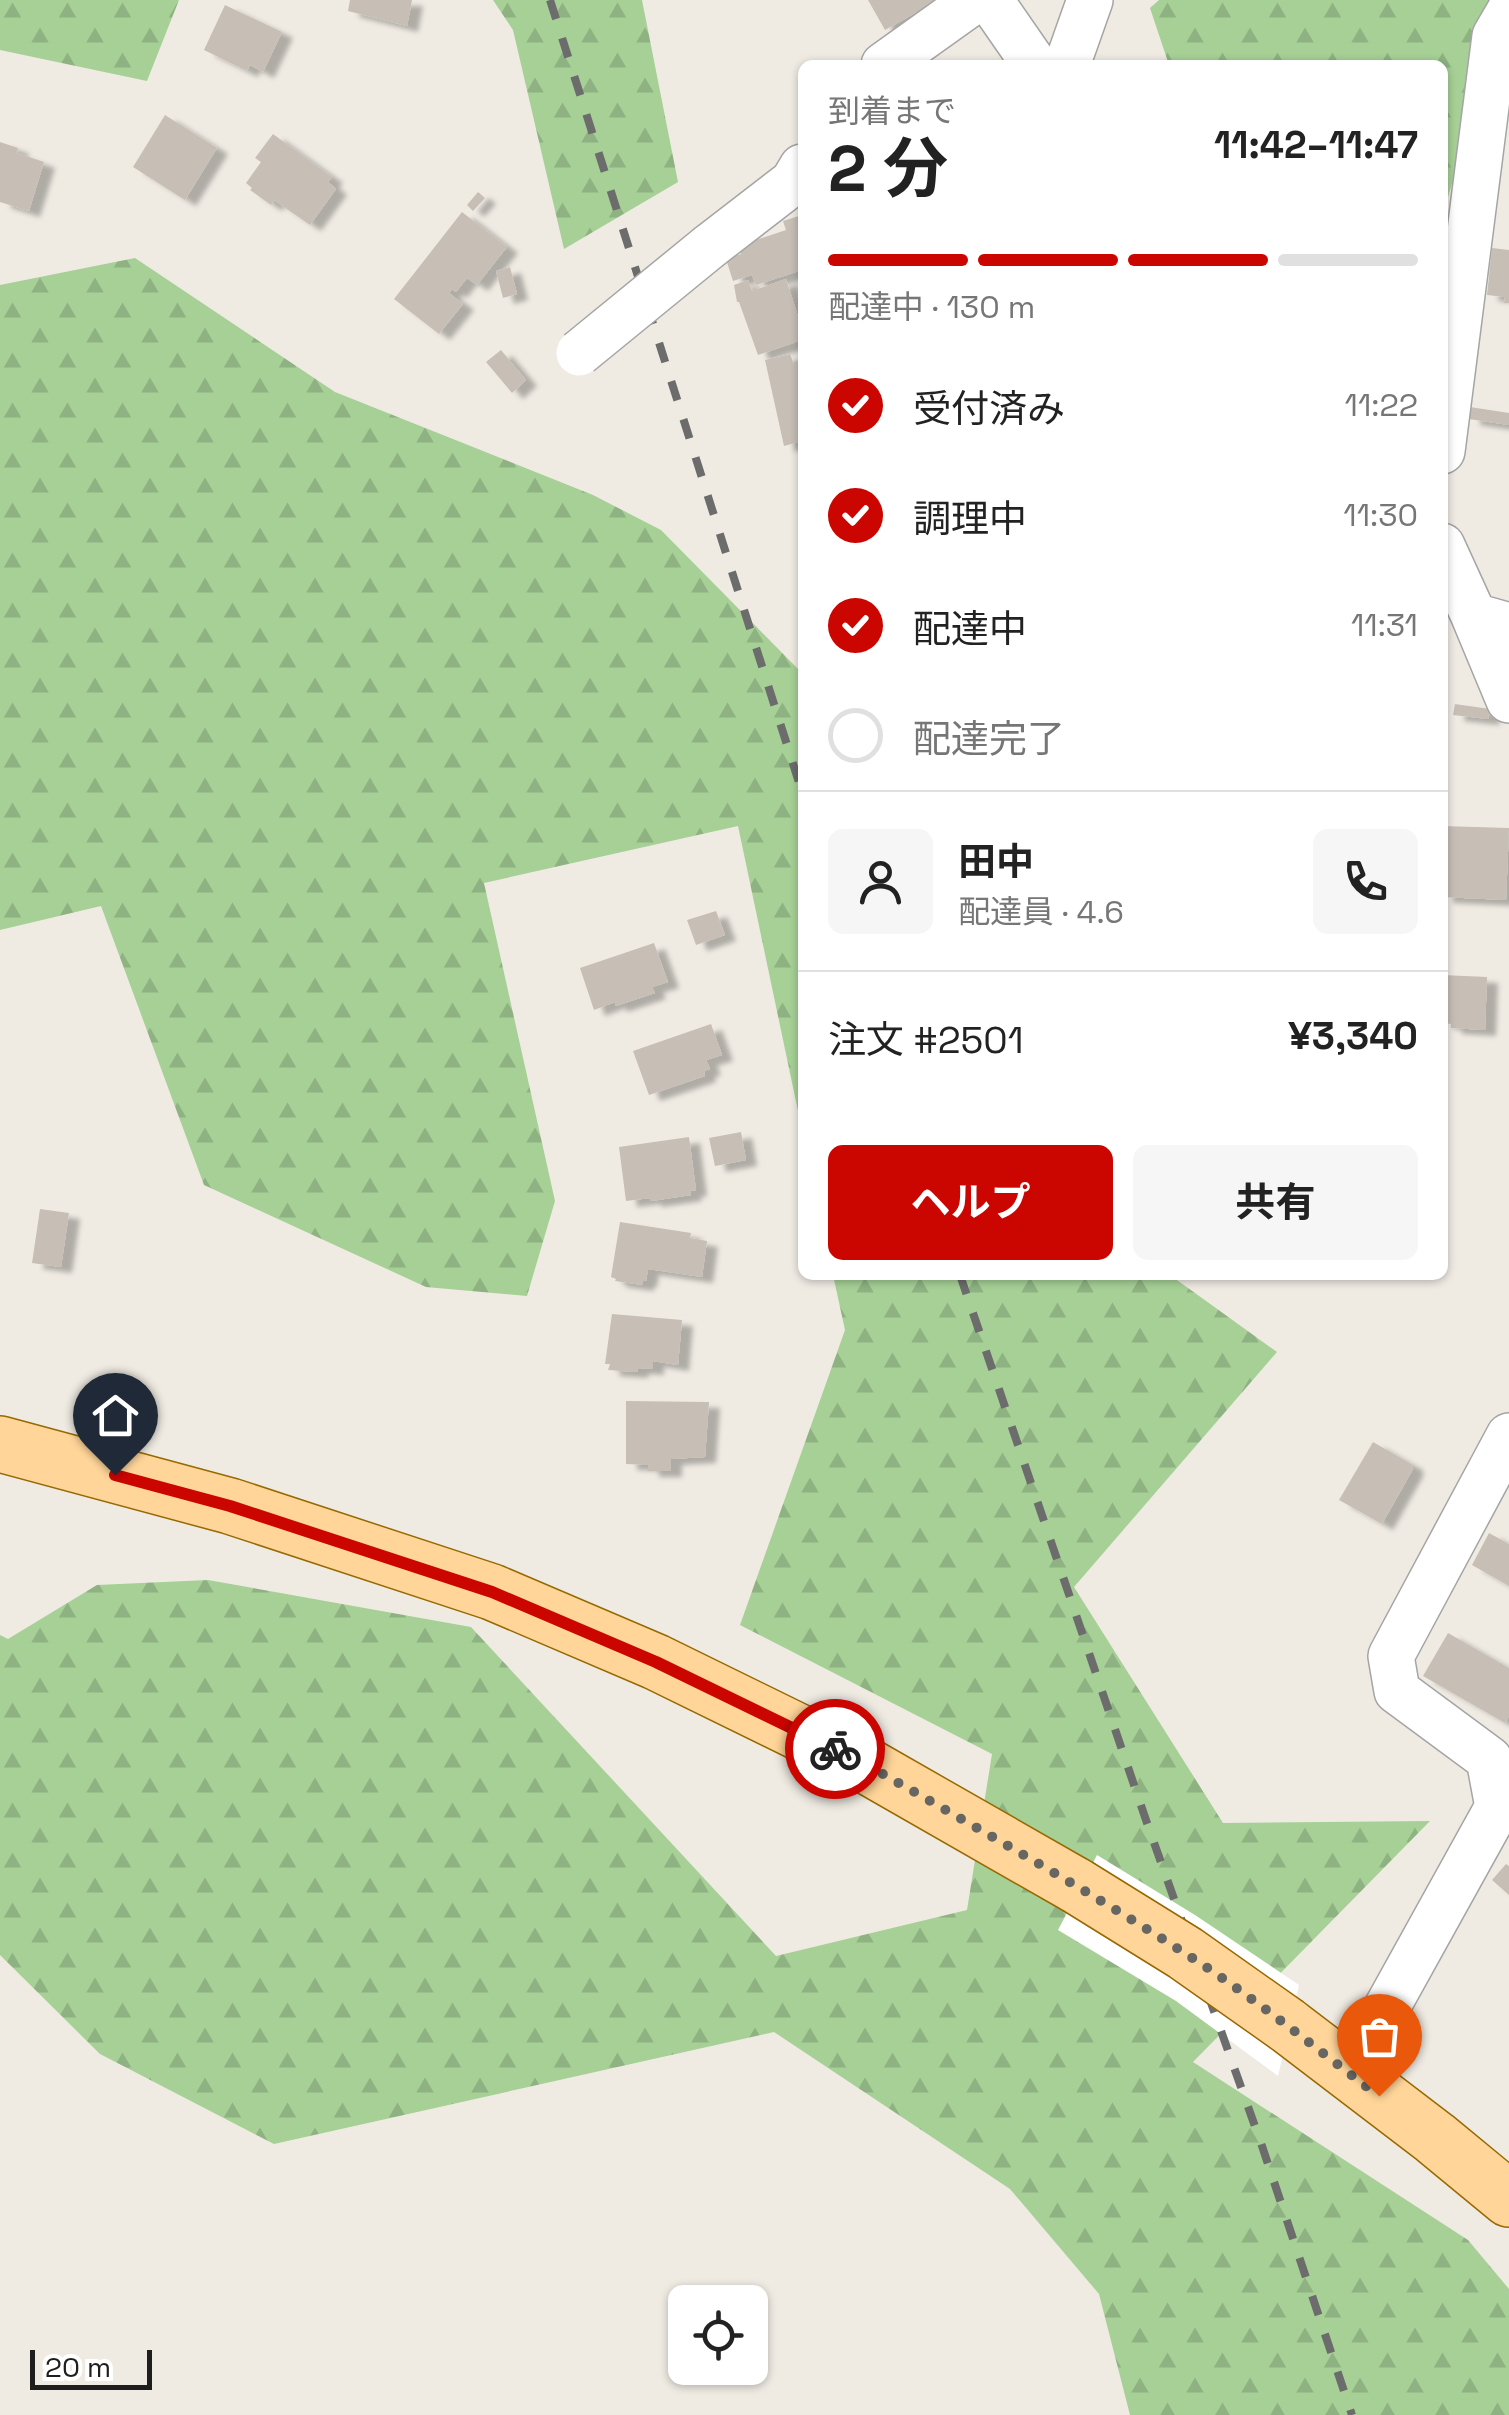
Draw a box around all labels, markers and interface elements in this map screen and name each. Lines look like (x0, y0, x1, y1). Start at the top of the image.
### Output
text: 到着まで (828, 91, 956, 131)
text: 11:42–11:47 (1214, 121, 1418, 169)
text: 2 分 (828, 127, 948, 210)
text: 配達中 · 130 m (828, 287, 1035, 327)
icon: check (828, 378, 883, 433)
text: 受付済み (913, 385, 1065, 433)
text: 11:22 (1345, 385, 1418, 425)
icon: check (828, 488, 883, 543)
text: 調理中 (913, 495, 1027, 543)
text: 11:30 (1343, 495, 1418, 535)
icon: check (828, 598, 883, 653)
text: 配達中 (913, 605, 1027, 653)
text: 11:31 (1351, 605, 1418, 645)
text: 配達完了 (913, 715, 1065, 763)
button: person (828, 829, 933, 934)
button: phone (1313, 829, 1418, 934)
text: 田中 (958, 838, 1034, 886)
text: 配達員 · 4.6 (958, 892, 1124, 932)
text: ¥3,340 (1288, 1012, 1418, 1060)
text: 注文 #2501 (828, 1016, 1024, 1064)
button: ヘルプ (828, 1145, 1113, 1260)
button: 共有 (1133, 1145, 1418, 1260)
pin (73, 1373, 158, 1476)
icon: home (88, 1388, 143, 1443)
courier (785, 1699, 885, 1799)
icon: bike (808, 1722, 863, 1777)
pin (1337, 1994, 1422, 2097)
icon: bag (1352, 2009, 1407, 2064)
map controls (668, 2285, 768, 2385)
button: locate (668, 2285, 768, 2385)
scale bar (30, 2345, 152, 2390)
text: 20 m (45, 2349, 111, 2385)

